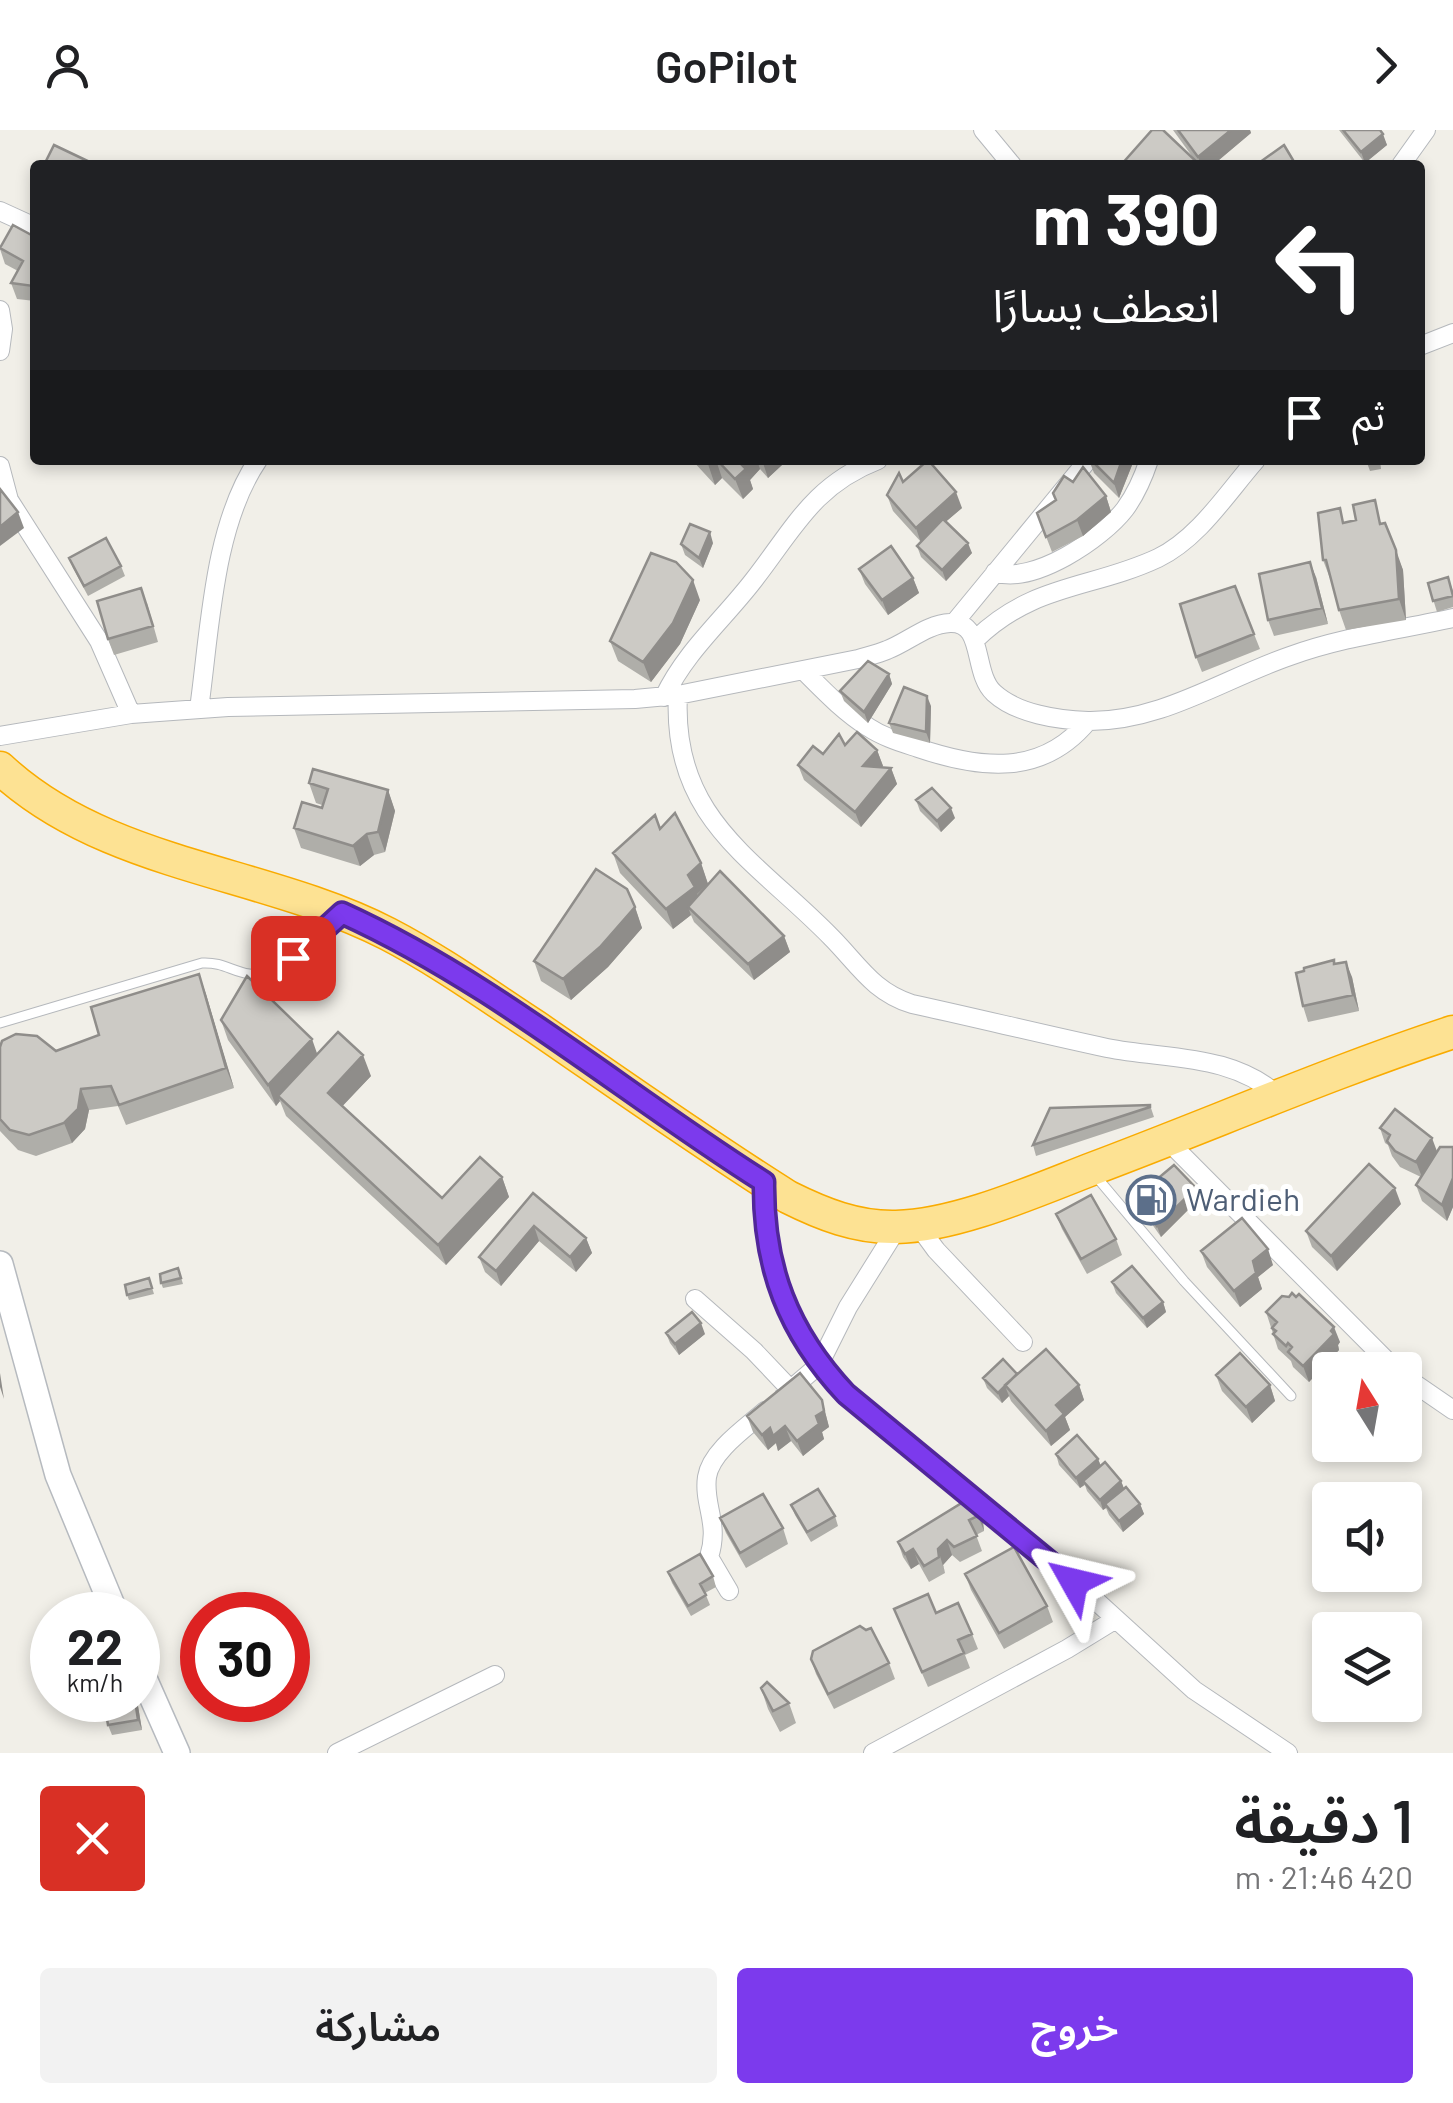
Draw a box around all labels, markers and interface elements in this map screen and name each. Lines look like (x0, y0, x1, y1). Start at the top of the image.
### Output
icon: person (40, 38, 95, 93)
text: GoPilot (655, 38, 798, 92)
icon: forward (1358, 38, 1413, 93)
text: 390 m (1033, 175, 1220, 259)
icon: left (1255, 200, 1385, 330)
text: انعطف يسارًا (992, 277, 1220, 331)
icon: arrive (1277, 390, 1332, 445)
text: ثم (1352, 392, 1385, 438)
pin (251, 916, 336, 1001)
icon: arrive (266, 931, 321, 986)
fuel station icon: Wardieh (1125, 1174, 1177, 1226)
place label: Wardieh (1186, 1179, 1300, 1217)
north arrow (1312, 1352, 1422, 1462)
map controls (1312, 1352, 1422, 1722)
button: sound (1312, 1482, 1422, 1592)
position arrow (1022, 1530, 1126, 1634)
speed limit sign: 30 (180, 1592, 310, 1722)
button: layers (1312, 1612, 1422, 1722)
text: 22 (67, 1615, 123, 1675)
text: km/h (67, 1667, 123, 1697)
text: 1 دقيقة (1234, 1783, 1413, 1855)
button: close (40, 1786, 145, 1891)
text: 420 m · 21:46 (1235, 1857, 1413, 1895)
button: مشاركة (40, 1968, 717, 2083)
button: خروج (737, 1968, 1413, 2083)

